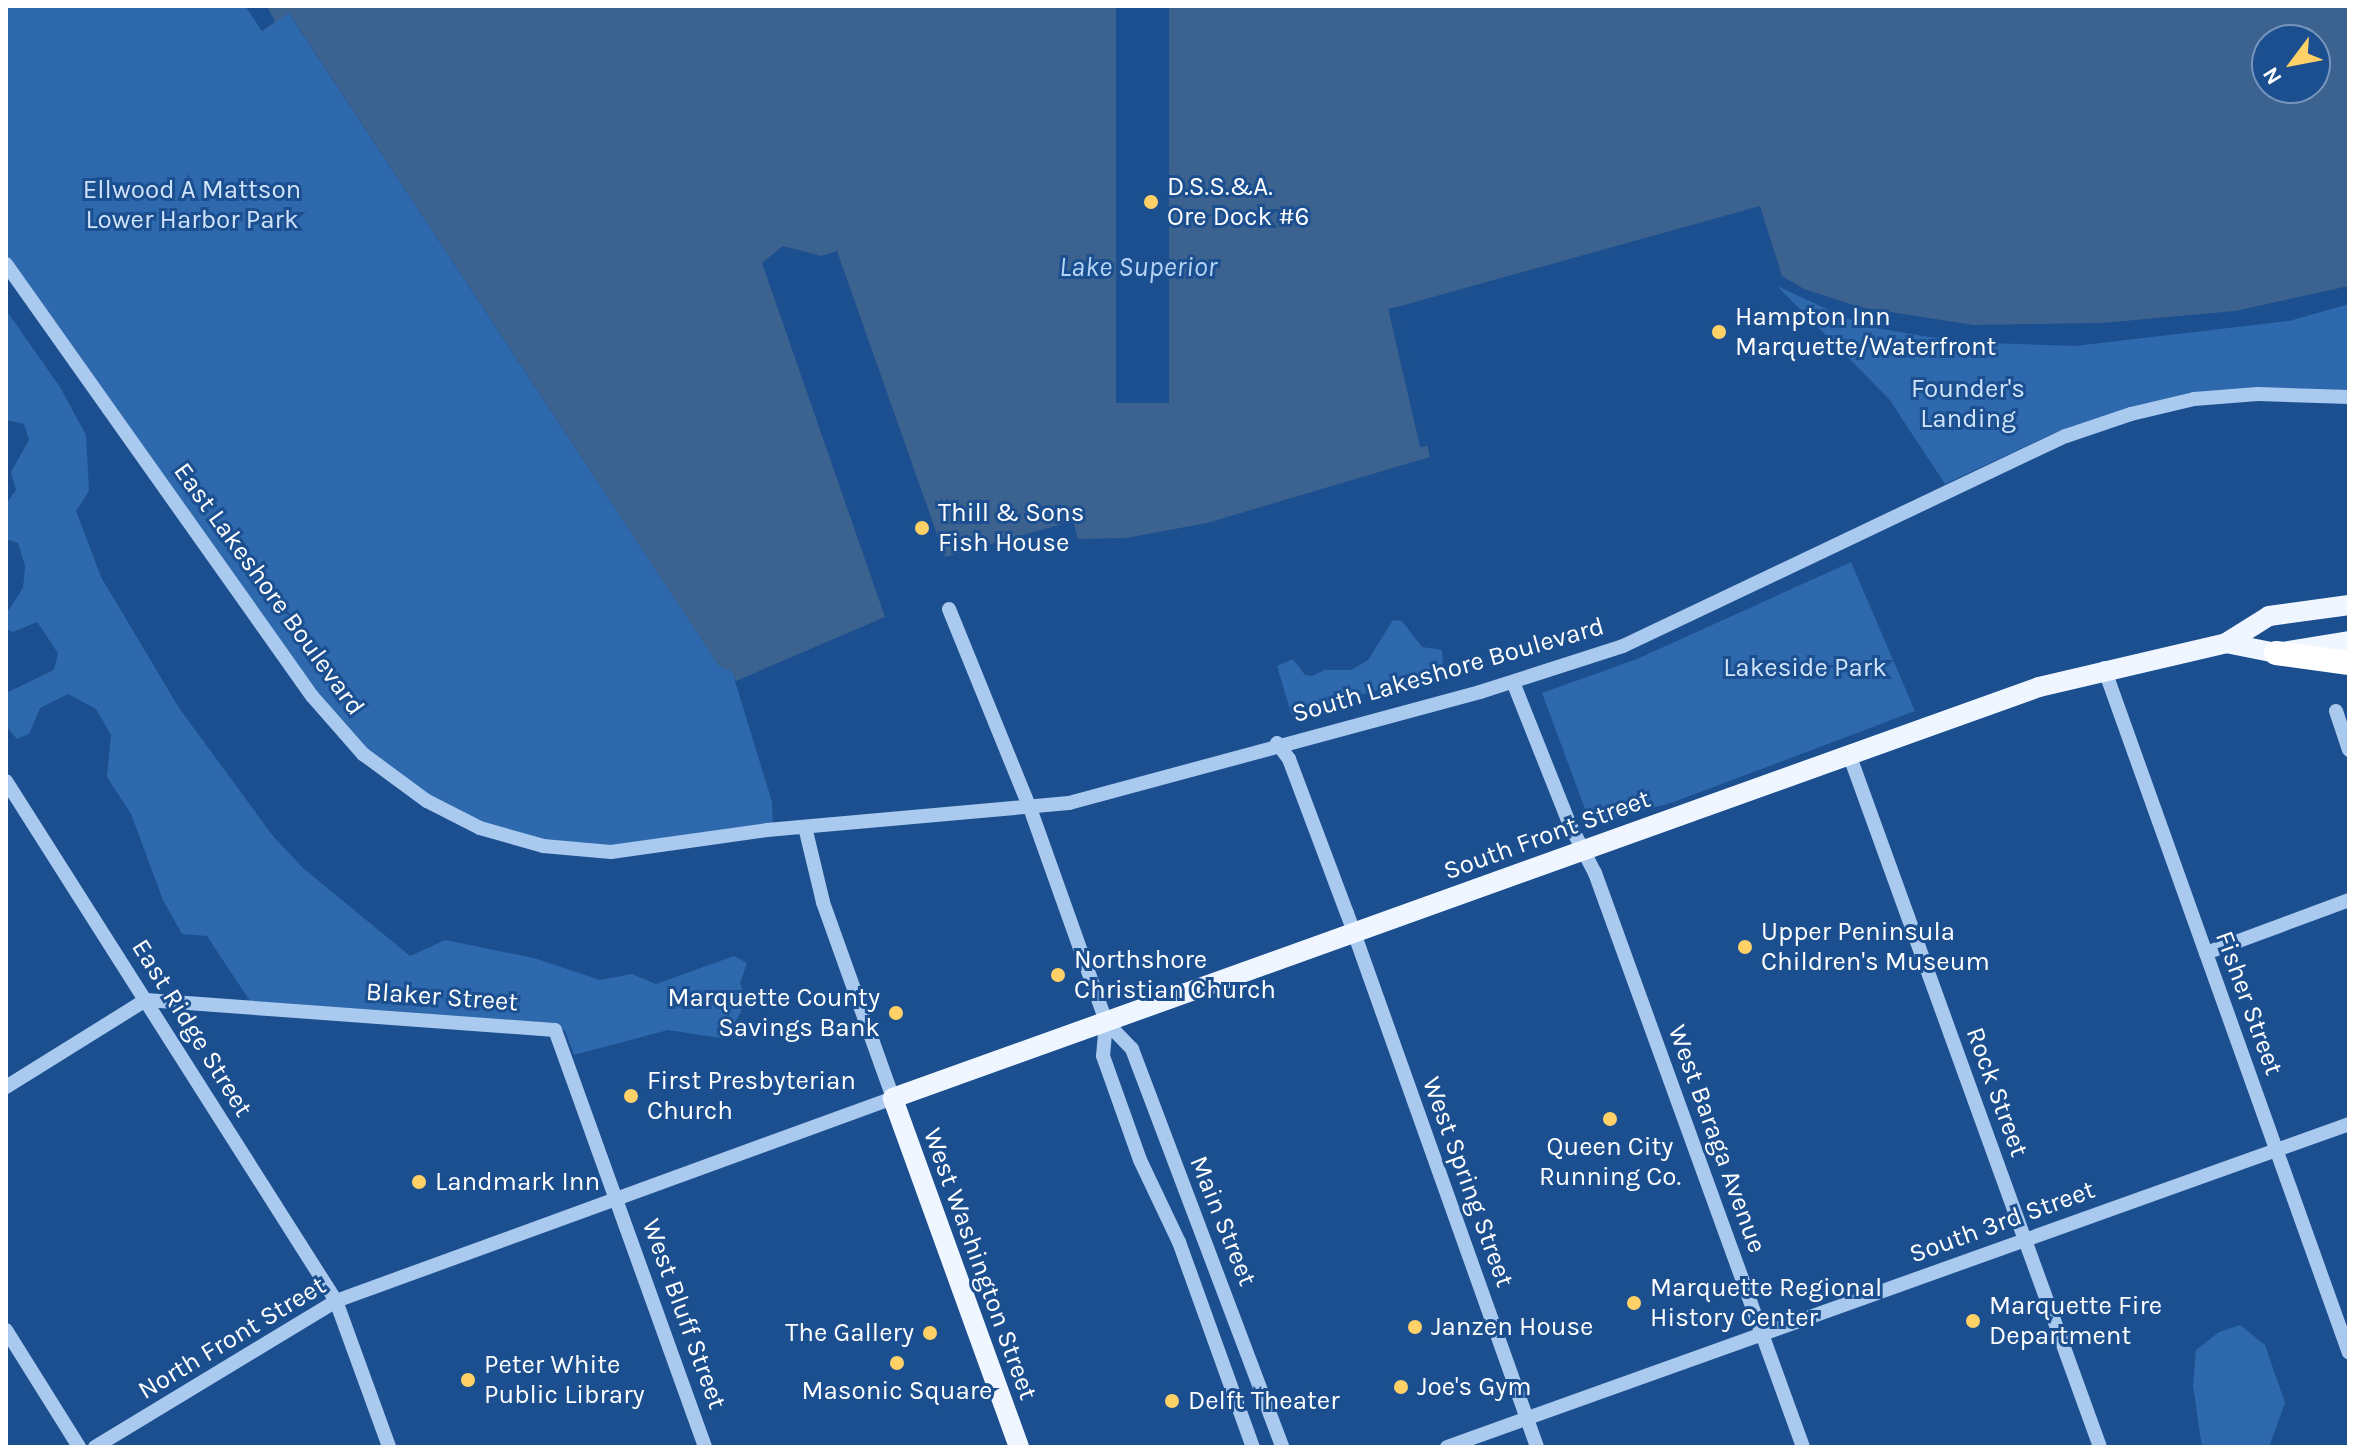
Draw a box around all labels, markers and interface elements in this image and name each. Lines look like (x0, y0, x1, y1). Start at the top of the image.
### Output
north arrow (2251, 24, 2331, 104)
text: N (2257, 62, 2288, 89)
place label: D.S.S.&A. Ore Dock #6 (1167, 171, 1309, 232)
park label: Ellwood A Mattson Lower Harbor Park (83, 174, 301, 236)
marker: D.S.S.&A. Ore Dock #6 (1142, 193, 1160, 211)
water label: Lake Superior (1059, 250, 1217, 284)
place label: Hampton Inn Marquette/Waterfront (1735, 301, 1996, 362)
marker: Hampton Inn Marquette/Waterfront (1710, 323, 1728, 341)
park label: Founder's Landing (1911, 373, 2025, 434)
street label: East Lakeshore Boulevard (167, 457, 371, 721)
place label: Thill & Sons Fish House (938, 497, 1084, 558)
marker: Thill & Sons Fish House (913, 519, 931, 537)
street label: South Lakeshore Boulevard (1288, 610, 1608, 730)
park label: Lakeside Park (1723, 652, 1887, 684)
street label: South Front Street (1439, 783, 1655, 887)
place label: Upper Peninsula Children's Museum (1761, 916, 1990, 978)
street label: Fisher Street (2209, 927, 2289, 1079)
street label: East Ridge Street (125, 934, 259, 1122)
marker: Upper Peninsula Children's Museum (1736, 938, 1754, 956)
place label: Northshore Christian Church (1074, 944, 1276, 1006)
marker: Northshore Christian Church (1049, 966, 1067, 984)
street label: Blaker Street (365, 976, 519, 1018)
place label: Marquette County Savings Bank (667, 982, 880, 1044)
marker: Marquette County Savings Bank (887, 1004, 905, 1022)
street label: West Baraga Avenue (1661, 1021, 1773, 1257)
street label: Rock Street (1959, 1023, 2035, 1161)
place label: First Presbyterian Church (647, 1065, 856, 1126)
street label: West Spring Street (1415, 1073, 1521, 1291)
marker: First Presbyterian Church (622, 1087, 640, 1105)
marker: Queen City Running Co. (1601, 1110, 1619, 1128)
street label: West Washington Street (916, 1124, 1044, 1404)
place label: Queen City Running Co. (1539, 1131, 1681, 1192)
street label: Main Street (1183, 1151, 1263, 1291)
place label: Landmark Inn (435, 1166, 600, 1198)
marker: Landmark Inn (410, 1173, 428, 1191)
street label: South 3rd Street (1905, 1174, 2099, 1270)
street label: West Bluff Street (635, 1215, 733, 1413)
street label: North Front Street (133, 1270, 331, 1406)
place label: Marquette Regional History Center (1650, 1272, 1882, 1334)
place label: Marquette Fire Department (1989, 1290, 2162, 1352)
marker: Marquette Regional History Center (1625, 1294, 1643, 1312)
place label: Janzen House (1431, 1311, 1593, 1343)
marker: Marquette Fire Department (1964, 1312, 1982, 1330)
place label: The Gallery (785, 1317, 914, 1349)
marker: Janzen House (1406, 1318, 1424, 1336)
marker: The Gallery (921, 1324, 939, 1342)
place label: Peter White Public Library (484, 1349, 645, 1410)
marker: Masonic Square (888, 1354, 906, 1372)
marker: Peter White Public Library (459, 1371, 477, 1389)
place label: Joe's Gym (1417, 1371, 1532, 1403)
place label: Masonic Square (802, 1375, 992, 1407)
marker: Joe's Gym (1392, 1378, 1410, 1396)
place label: Delft Theater (1188, 1385, 1340, 1417)
marker: Delft Theater (1163, 1392, 1181, 1410)

